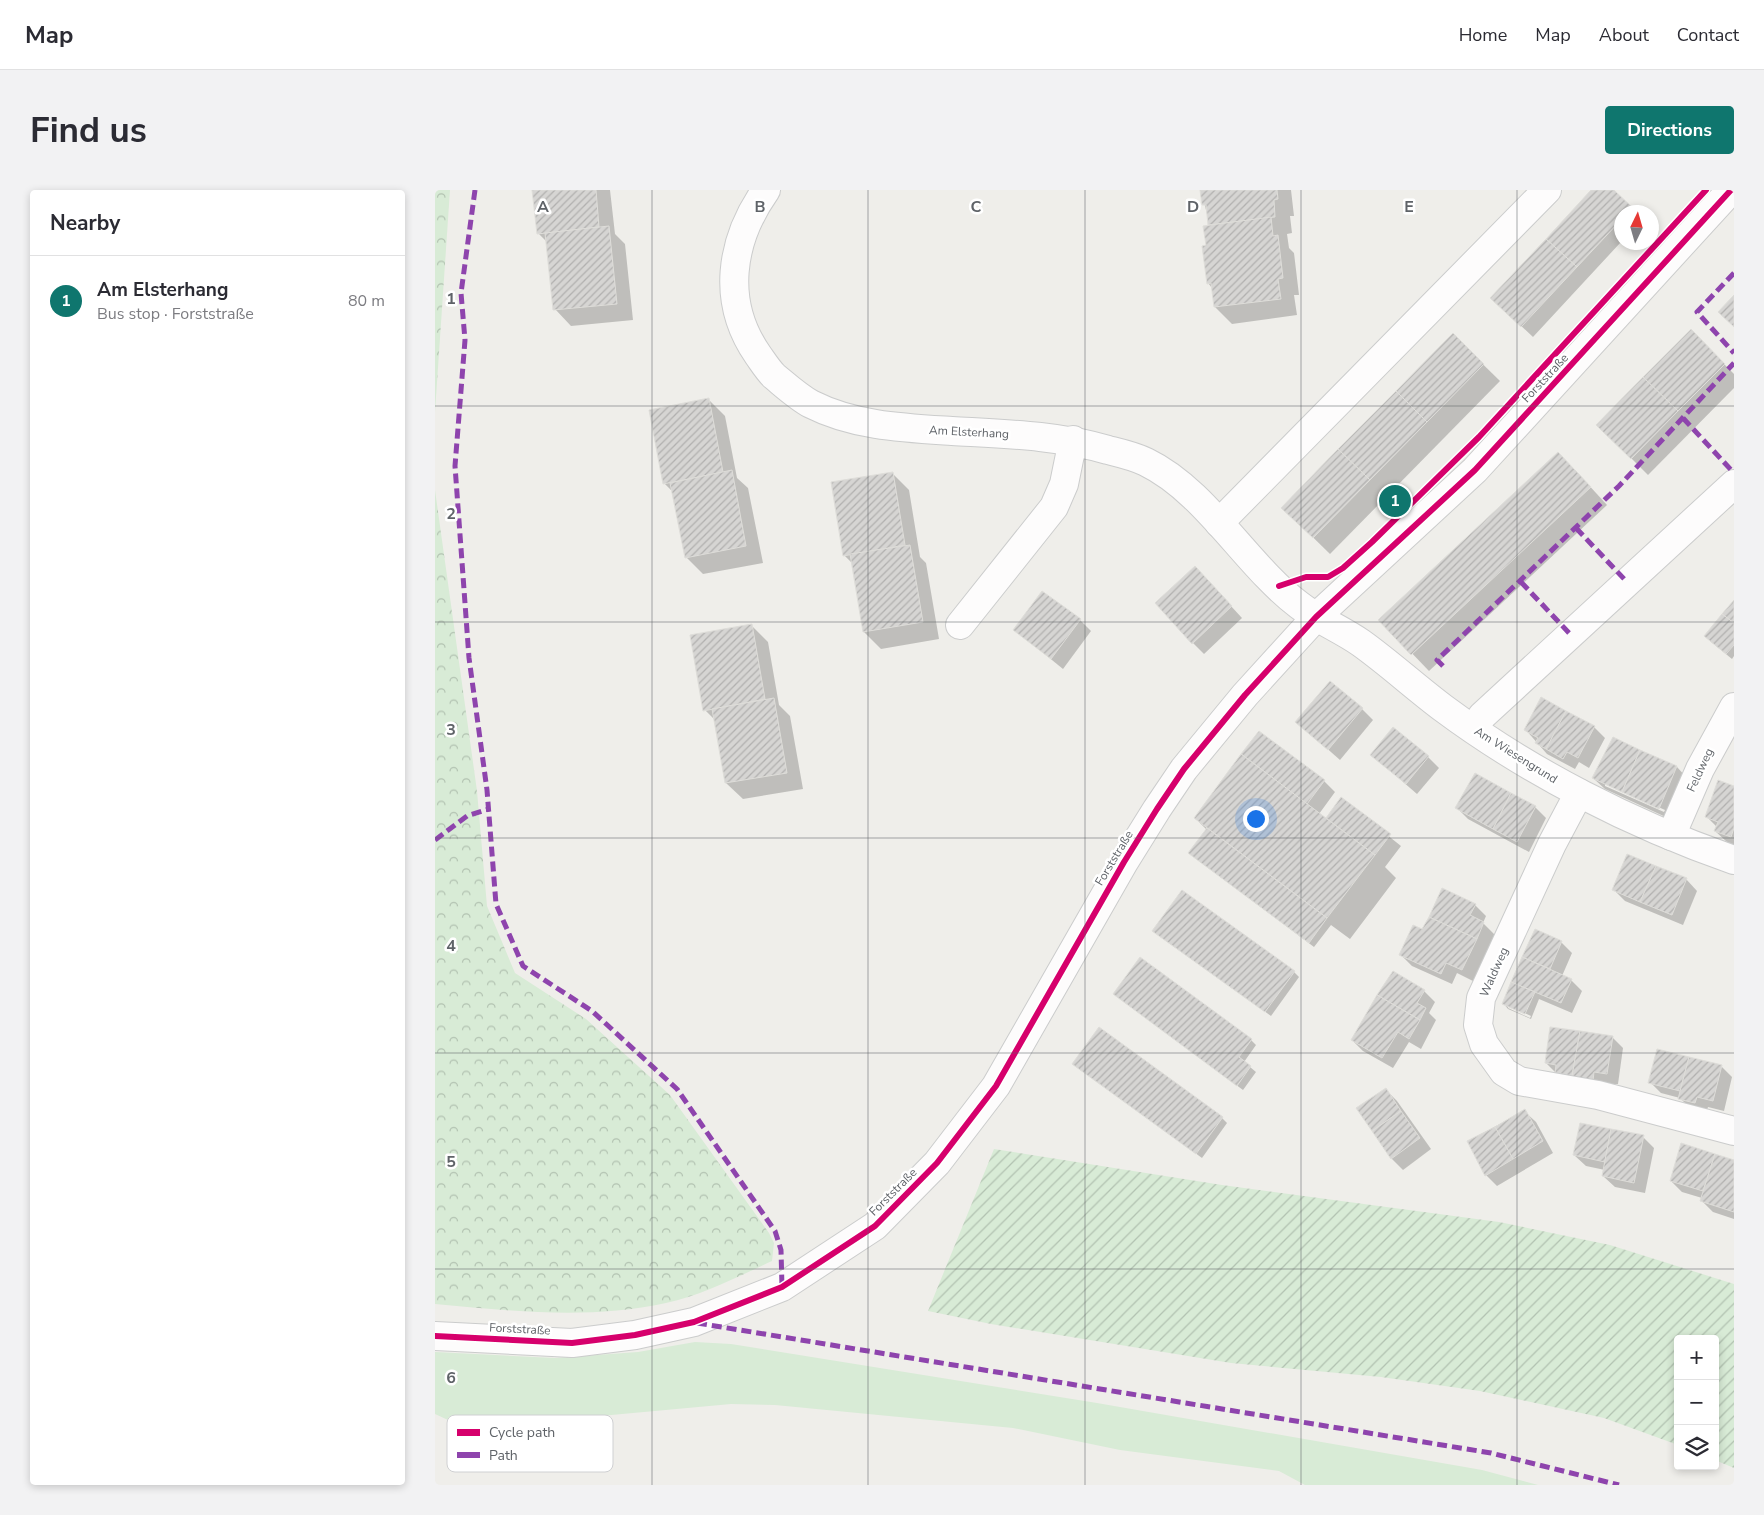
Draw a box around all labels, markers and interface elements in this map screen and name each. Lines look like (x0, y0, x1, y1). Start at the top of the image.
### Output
text: Map (25, 19, 73, 51)
text: Home (1459, 23, 1507, 47)
text: Map (1535, 23, 1571, 47)
text: About (1599, 23, 1649, 47)
text: Contact (1677, 23, 1739, 47)
button: Directions (1605, 106, 1734, 154)
text: Find us (30, 107, 147, 154)
text: A (537, 196, 549, 218)
text: B (754, 196, 766, 218)
text: C (971, 196, 982, 218)
text: D (1187, 196, 1199, 218)
text: E (1404, 196, 1414, 218)
north arrow (1614, 205, 1659, 250)
text: Nearby (50, 209, 120, 237)
text: Am Elsterhang (97, 277, 228, 303)
text: 1 (446, 288, 456, 310)
text: 1 (61, 290, 71, 312)
text: 80 m (348, 290, 385, 312)
text: Bus stop · Forststraße (97, 303, 254, 325)
street label: Forststraße (1518, 350, 1572, 406)
street label: Am Elsterhang (929, 422, 1009, 442)
pin: 1 (1379, 482, 1411, 520)
text: 2 (446, 503, 456, 525)
text: 3 (446, 719, 456, 741)
street label: Am Wiesengrund (1471, 723, 1561, 787)
street label: Feldweg (1683, 745, 1717, 795)
your location (1243, 806, 1269, 832)
street label: Forststraße (1091, 828, 1137, 888)
text: 4 (446, 935, 456, 957)
street label: Waldweg (1476, 945, 1512, 999)
text: 5 (446, 1151, 456, 1173)
street label: Forststraße (866, 1165, 920, 1219)
street label: Forststraße (489, 1319, 551, 1339)
map controls (1674, 1335, 1719, 1470)
button: + (1674, 1335, 1719, 1380)
text: 6 (446, 1367, 456, 1389)
button: − (1674, 1380, 1719, 1425)
legend (447, 1415, 613, 1472)
text: Cycle path (489, 1423, 555, 1442)
button: layers (1674, 1425, 1719, 1470)
text: Path (489, 1446, 518, 1465)

